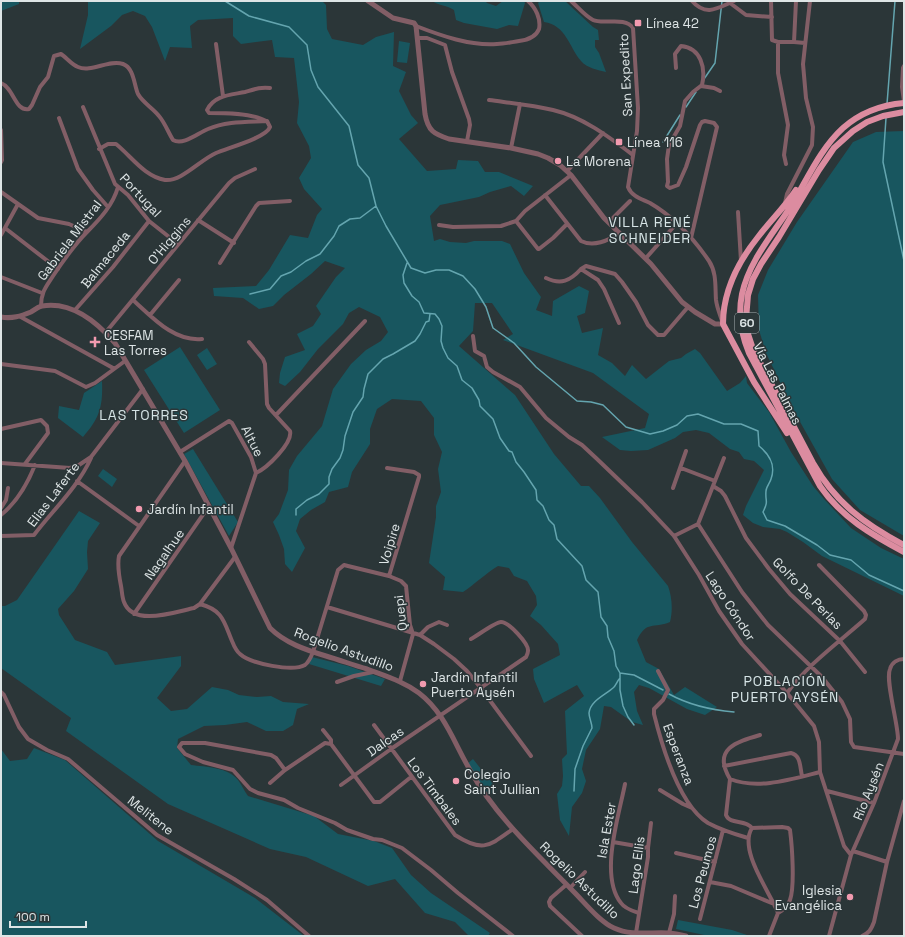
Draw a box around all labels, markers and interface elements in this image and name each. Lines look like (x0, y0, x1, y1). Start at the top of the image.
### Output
place label: Línea 42 (646, 15, 699, 32)
marker: Línea 42 (633, 18, 643, 28)
street label: San Expedito (615, 33, 636, 117)
place label: Línea 116 (627, 134, 683, 151)
marker: Línea 116 (614, 137, 624, 147)
place label: La Morena (566, 153, 632, 170)
marker: La Morena (553, 156, 563, 166)
street label: Portugal (116, 170, 165, 221)
street label: Gabriela Mistral (34, 197, 105, 284)
street label: O'Higgins (144, 212, 195, 268)
district label: VILLA RENÉ SCHNEIDER (608, 213, 692, 247)
street label: Balmaceda (77, 227, 134, 291)
road number: 60 (735, 313, 759, 333)
place label: CESFAM Las Torres (104, 327, 167, 359)
marker: CESFAM Las Torres (89, 336, 101, 348)
street label: Vía Las Palmas (749, 339, 806, 428)
district label: LAS TORRES (99, 406, 189, 424)
street label: Altue (237, 423, 268, 460)
street label: Elias Laferte (23, 458, 83, 530)
place label: Jardín Infantil (147, 501, 234, 518)
marker: Jardín Infantil (134, 504, 144, 514)
street label: Voipire (375, 521, 404, 567)
street label: Nagalhue (141, 525, 188, 583)
street label: Golfo De Perlas (769, 554, 846, 633)
street label: Lago Cóndor (702, 568, 759, 644)
street label: Quepi (390, 594, 411, 632)
street label: Rogelio Astudillo (292, 624, 396, 675)
place label: Jardín Infantil Puerto Aysén (431, 669, 518, 701)
district label: POBLACIÓN PUERTO AYSÉN (731, 672, 839, 706)
marker: Jardín Infantil Puerto Aysén (418, 679, 428, 689)
street label: Esperanza (659, 721, 698, 788)
street label: Dalcas (363, 723, 407, 760)
street label: Los Timbales (404, 754, 466, 829)
street label: Río Aysén (849, 760, 888, 823)
place label: Colegio Saint Jullian (464, 766, 540, 798)
marker: Colegio Saint Jullian (451, 776, 461, 786)
street label: Melitene (124, 792, 177, 839)
street label: Isla Ester (593, 801, 620, 859)
street label: Los Peumos (685, 834, 720, 910)
street label: Lago Ellis (625, 835, 648, 895)
street label: Rogelio Astudillo (536, 838, 623, 923)
place label: Iglesia Evangélica (775, 882, 843, 914)
marker: Iglesia Evangélica (845, 892, 855, 902)
scale bar (10, 903, 86, 929)
text: 100 m (16, 909, 50, 925)

